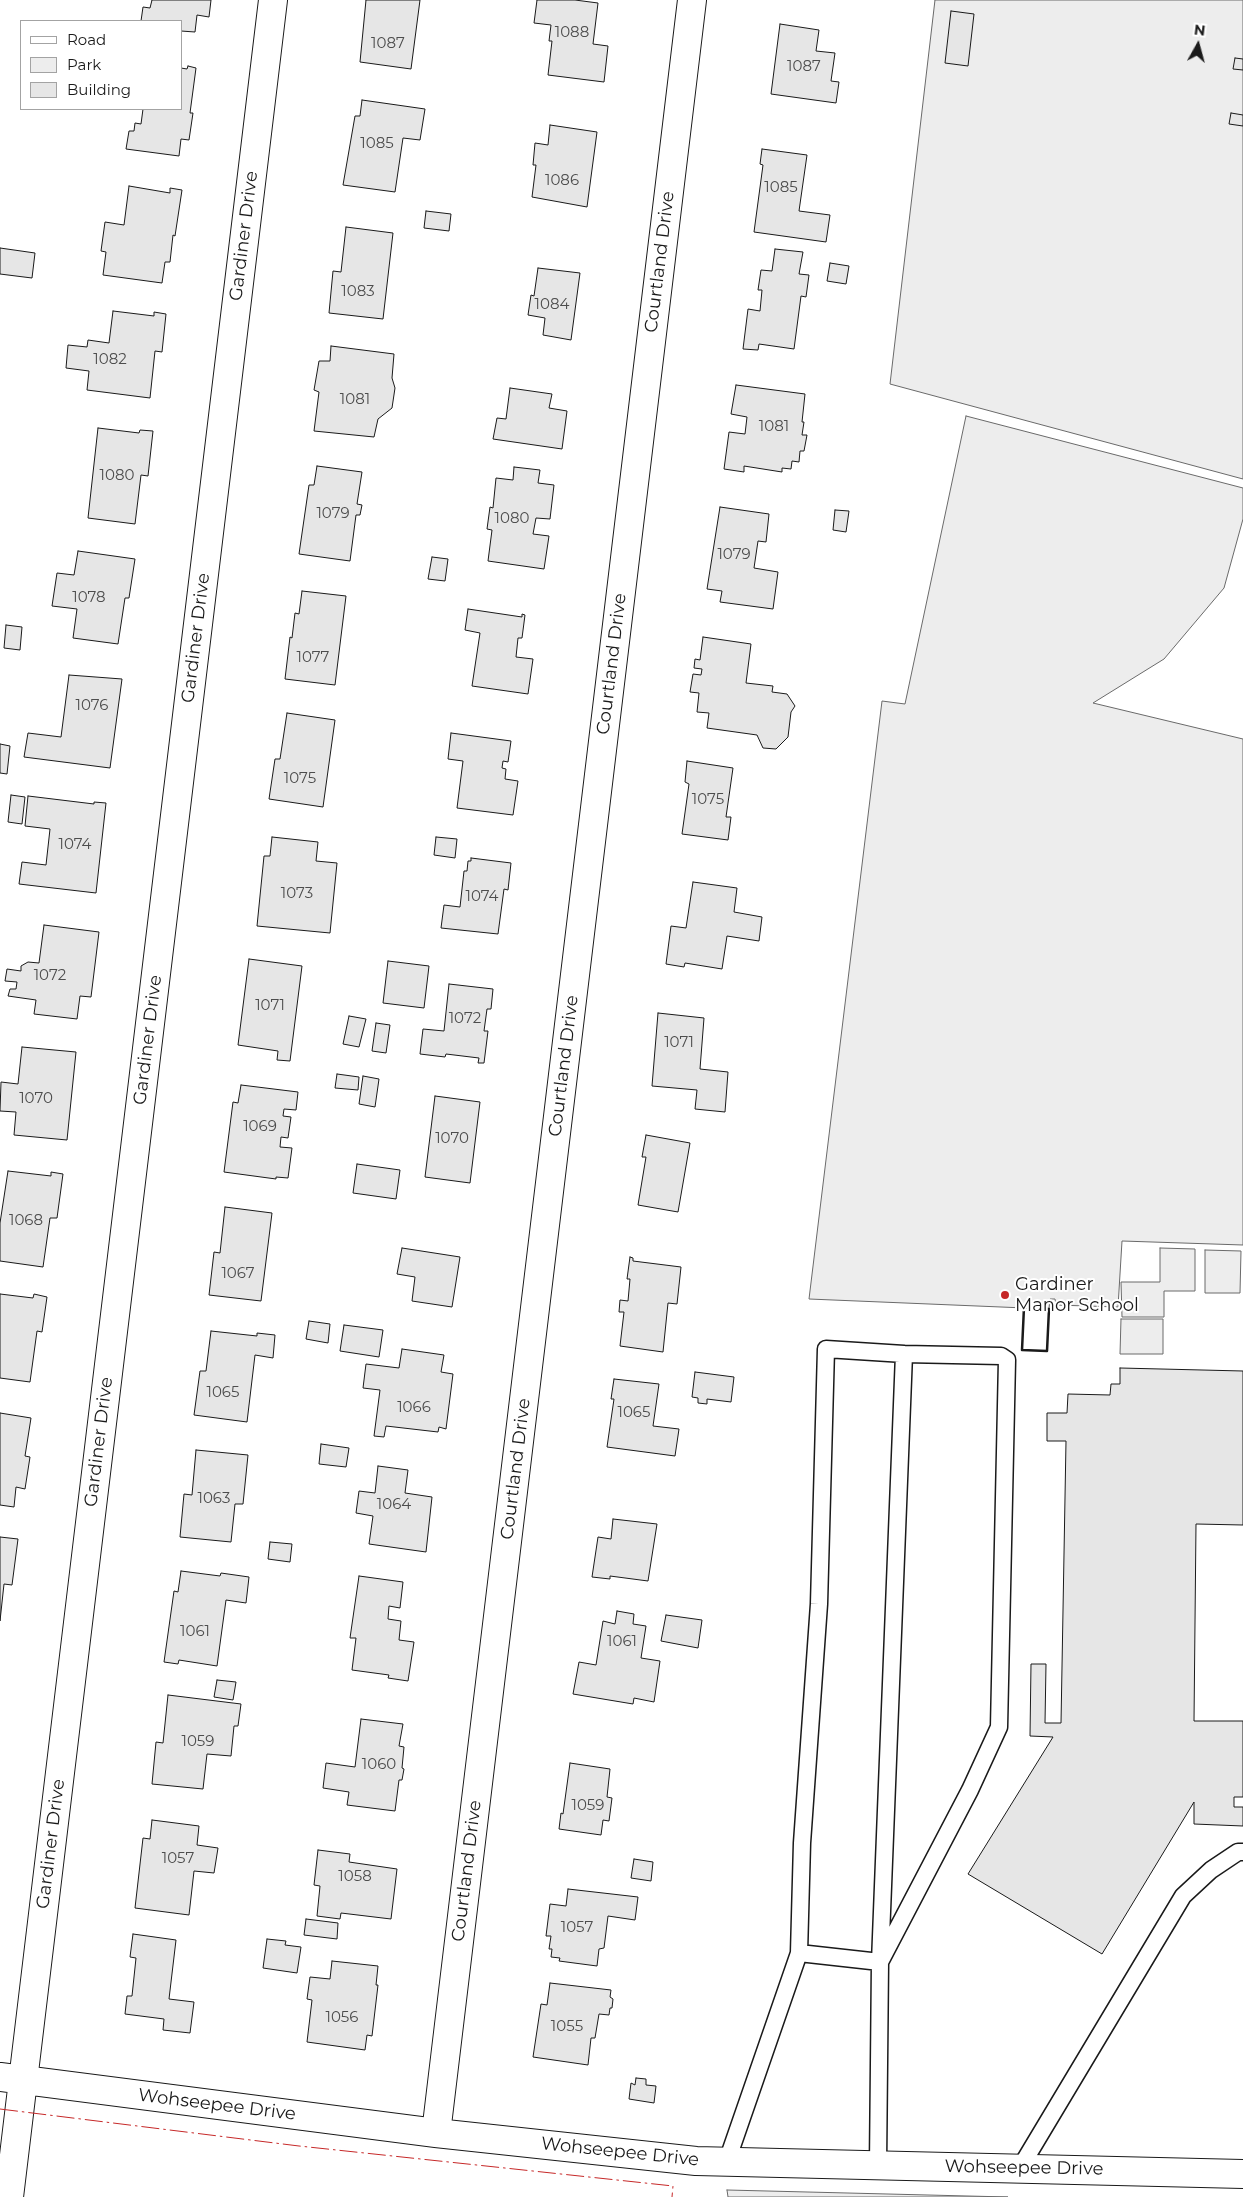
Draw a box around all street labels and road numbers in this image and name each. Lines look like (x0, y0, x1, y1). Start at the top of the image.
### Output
street label: Gardiner Drive (225, 170, 263, 302)
street label: Courtland Drive (641, 190, 679, 334)
street label: Gardiner Drive (177, 572, 215, 704)
street label: Courtland Drive (593, 592, 631, 736)
street label: Gardiner Drive (129, 974, 167, 1106)
street label: Courtland Drive (545, 994, 583, 1138)
street label: Gardiner Drive (80, 1376, 118, 1508)
street label: Courtland Drive (497, 1397, 535, 1541)
street label: Gardiner Drive (32, 1778, 70, 1910)
street label: Courtland Drive (448, 1799, 486, 1943)
street label: Wohseepee Drive (137, 2085, 297, 2125)
street label: Wohseepee Drive (540, 2133, 700, 2171)
street label: Wohseepee Drive (944, 2156, 1104, 2180)

